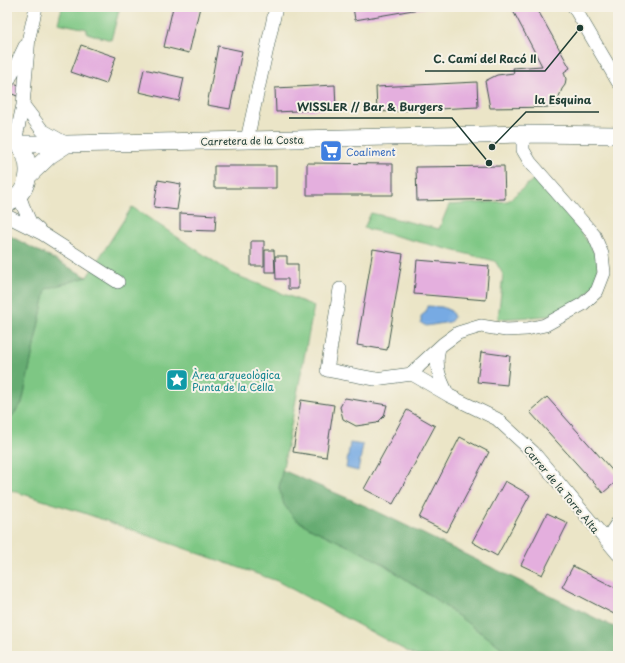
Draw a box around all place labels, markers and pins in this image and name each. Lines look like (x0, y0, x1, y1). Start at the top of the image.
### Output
callout: C. Camí del Racó II (425, 48, 545, 71)
callout: la Esquina (526, 89, 599, 112)
callout: WISSLER // Bar & Burgers (289, 95, 452, 118)
supermarket icon: Coaliment (318, 138, 344, 164)
place label: Coaliment (346, 144, 396, 159)
place icon: Àrea arqueològica Punta de la Cella (164, 367, 190, 393)
place label: Àrea arqueològica Punta de la Cella (192, 367, 281, 394)

